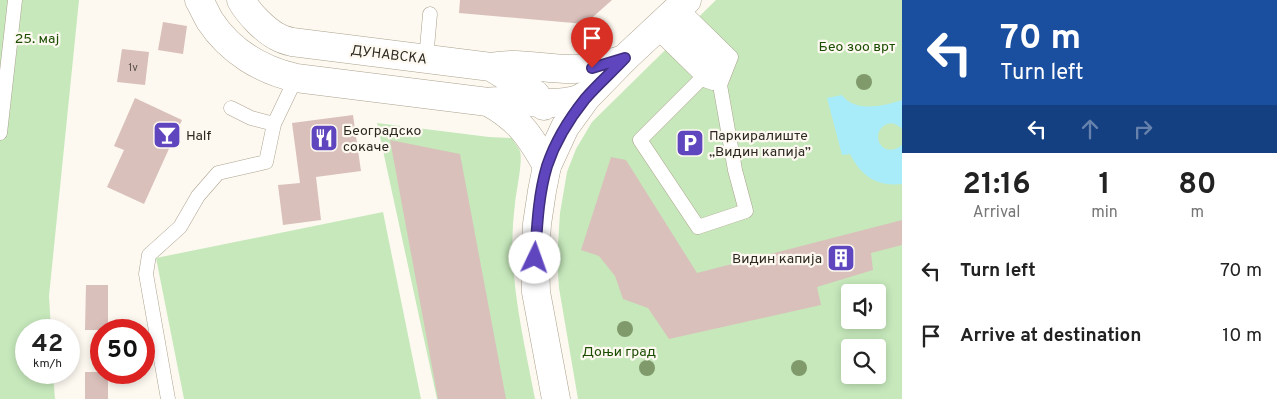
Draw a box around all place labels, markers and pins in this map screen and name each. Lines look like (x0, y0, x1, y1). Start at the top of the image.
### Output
pin (571, 17, 613, 68)
bar icon: Half (152, 120, 182, 150)
restaurant icon: Београдско сокаче (309, 123, 339, 153)
place label: Београдско сокаче (343, 123, 422, 156)
place label: Half (186, 128, 211, 145)
parking icon: Паркиралиште „Видин капија” (675, 128, 705, 158)
place label: Паркиралиште „Видин капија” (709, 128, 811, 161)
building icon: Видин капија (826, 243, 856, 273)
place label: Видин капија (732, 251, 822, 268)

